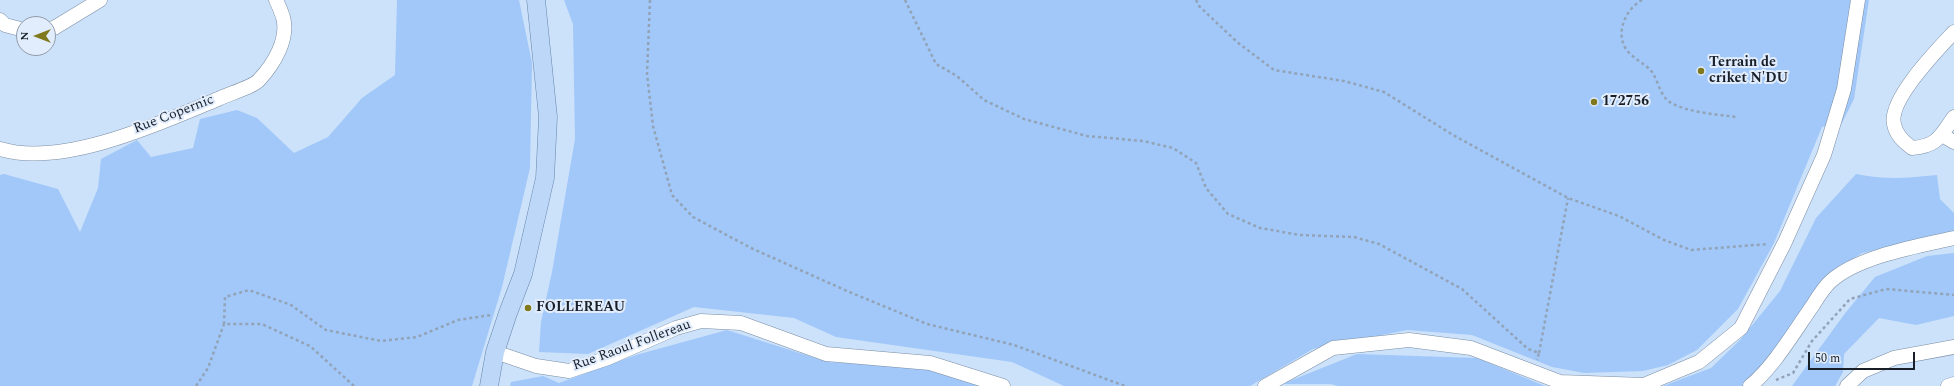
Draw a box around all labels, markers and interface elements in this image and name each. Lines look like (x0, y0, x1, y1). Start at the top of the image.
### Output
north arrow (16, 16, 56, 56)
text: N (16, 32, 33, 41)
place label: Terrain de criket N'DU (1709, 55, 1788, 88)
marker: Terrain de criket N'DU (1696, 66, 1706, 76)
street label: Rue Copernic (131, 92, 217, 138)
place label: 172756 (1602, 94, 1649, 110)
marker: 172756 (1589, 97, 1599, 107)
place label: FOLLEREAU (536, 300, 625, 316)
marker: FOLLEREAU (523, 303, 533, 313)
street label: Rue Raoul Follereau (571, 317, 693, 375)
scale bar (1810, 344, 1917, 370)
text: 50 m (1815, 349, 1840, 368)

